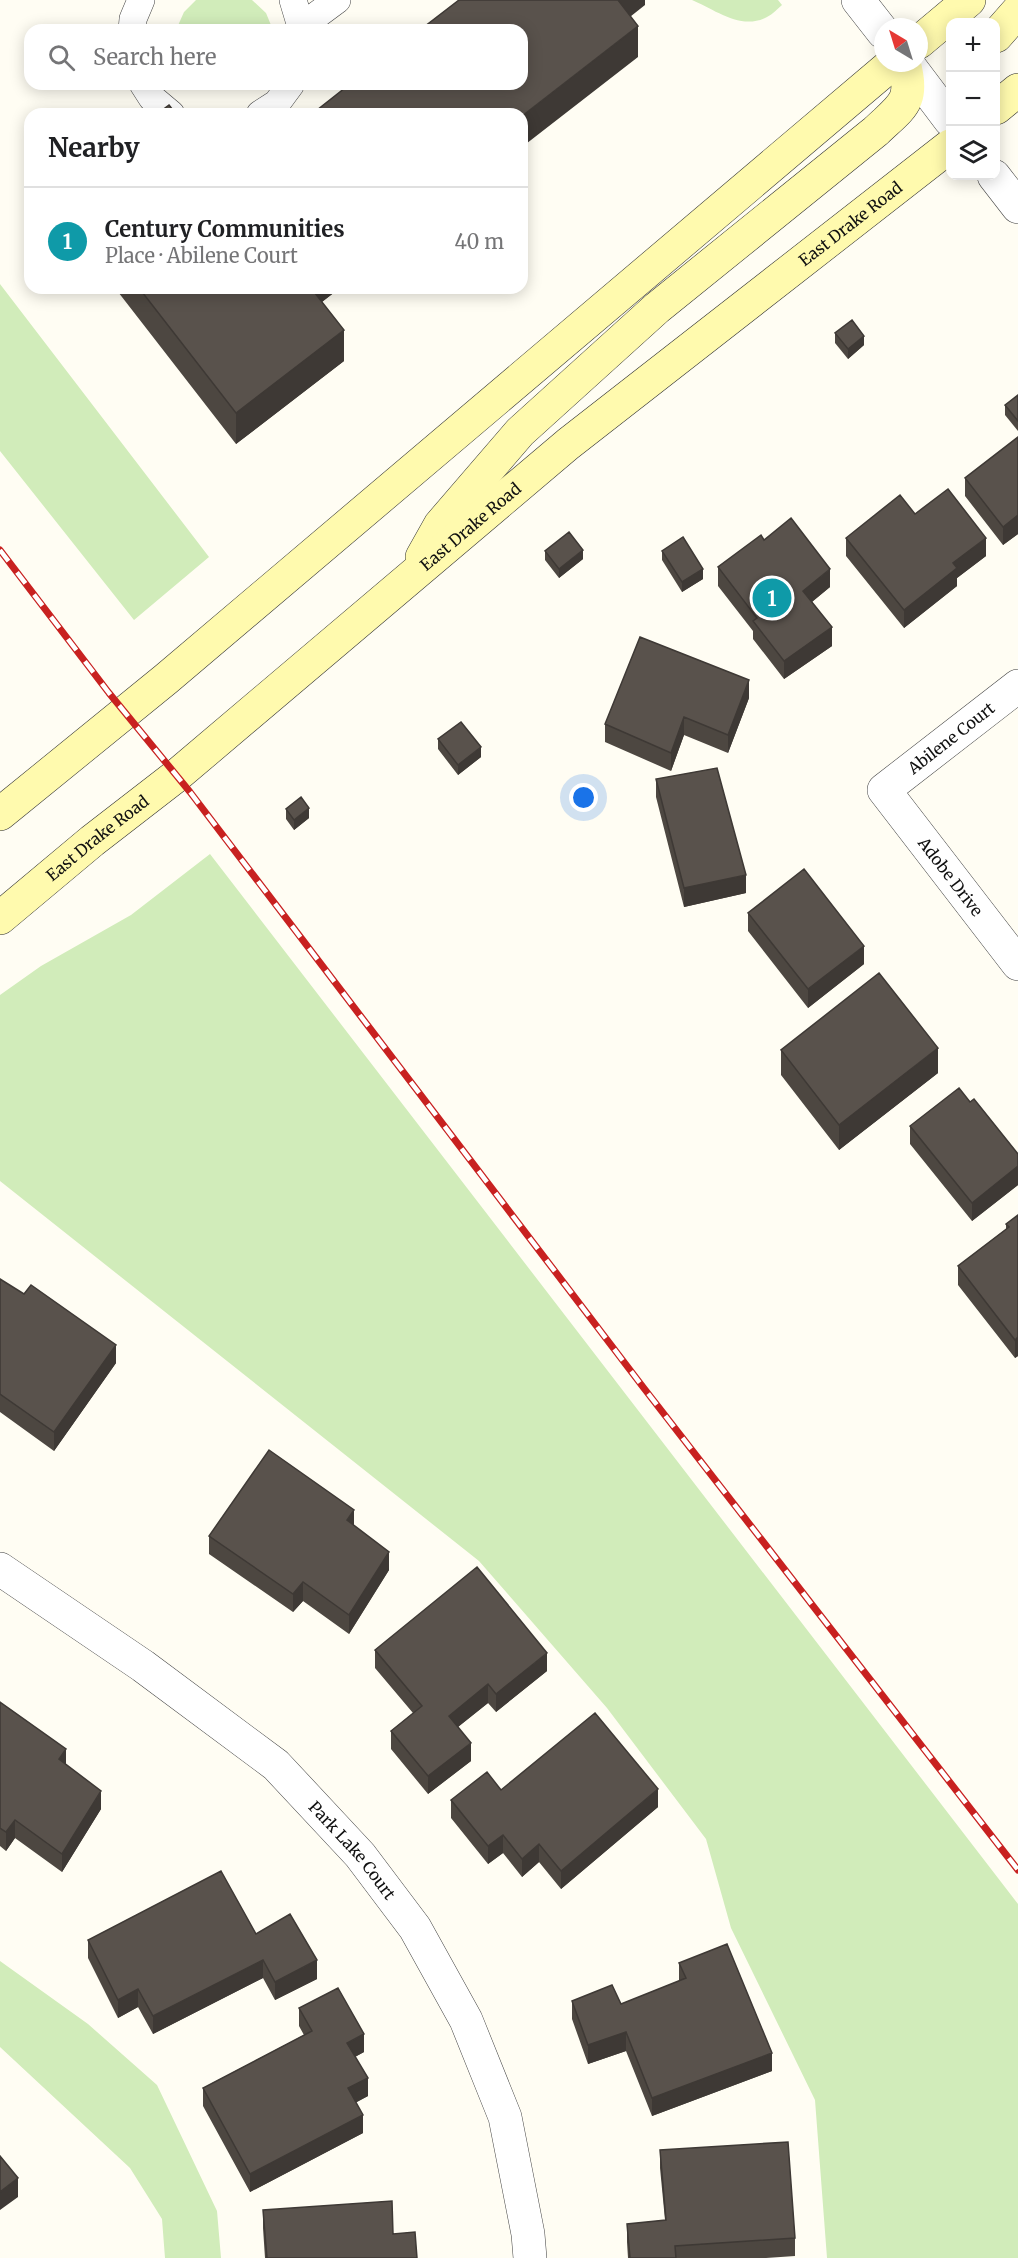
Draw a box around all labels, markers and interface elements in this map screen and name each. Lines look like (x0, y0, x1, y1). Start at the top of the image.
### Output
north arrow (874, 18, 928, 72)
map controls (946, 18, 1000, 180)
button: + (946, 18, 1000, 72)
search box (24, 24, 528, 90)
icon: search (45, 41, 78, 74)
text: Search here (93, 43, 216, 71)
button: − (946, 72, 1000, 126)
button: layers (946, 126, 1000, 180)
text: Nearby (48, 131, 140, 164)
street label: East Drake Road (795, 177, 906, 270)
text: Century Communities (105, 215, 345, 243)
text: 1 (63, 229, 72, 254)
text: 40 m (454, 229, 504, 254)
text: Place · Abilene Court (105, 243, 298, 268)
street label: East Drake Road (416, 478, 525, 575)
pin: 1 (752, 576, 792, 620)
street label: Abilene Court (903, 697, 999, 779)
your location (569, 783, 598, 812)
street label: East Drake Road (42, 791, 153, 885)
street label: Adobe Drive (913, 832, 987, 920)
street label: Park Lake Court (305, 1797, 400, 1904)

